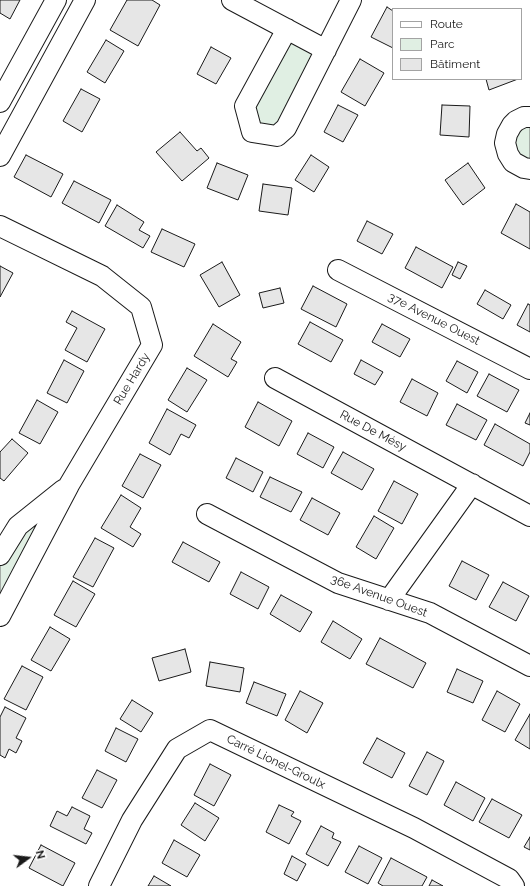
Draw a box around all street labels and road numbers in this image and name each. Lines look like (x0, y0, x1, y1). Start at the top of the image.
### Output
street label: 37e Avenue Ouest (386, 290, 482, 348)
street label: Rue Hardy (111, 350, 153, 408)
street label: Rue De Mésy (337, 407, 409, 455)
street label: 36e Avenue Ouest (329, 572, 429, 620)
street label: Carré Lionel-Groulx (224, 732, 328, 792)

